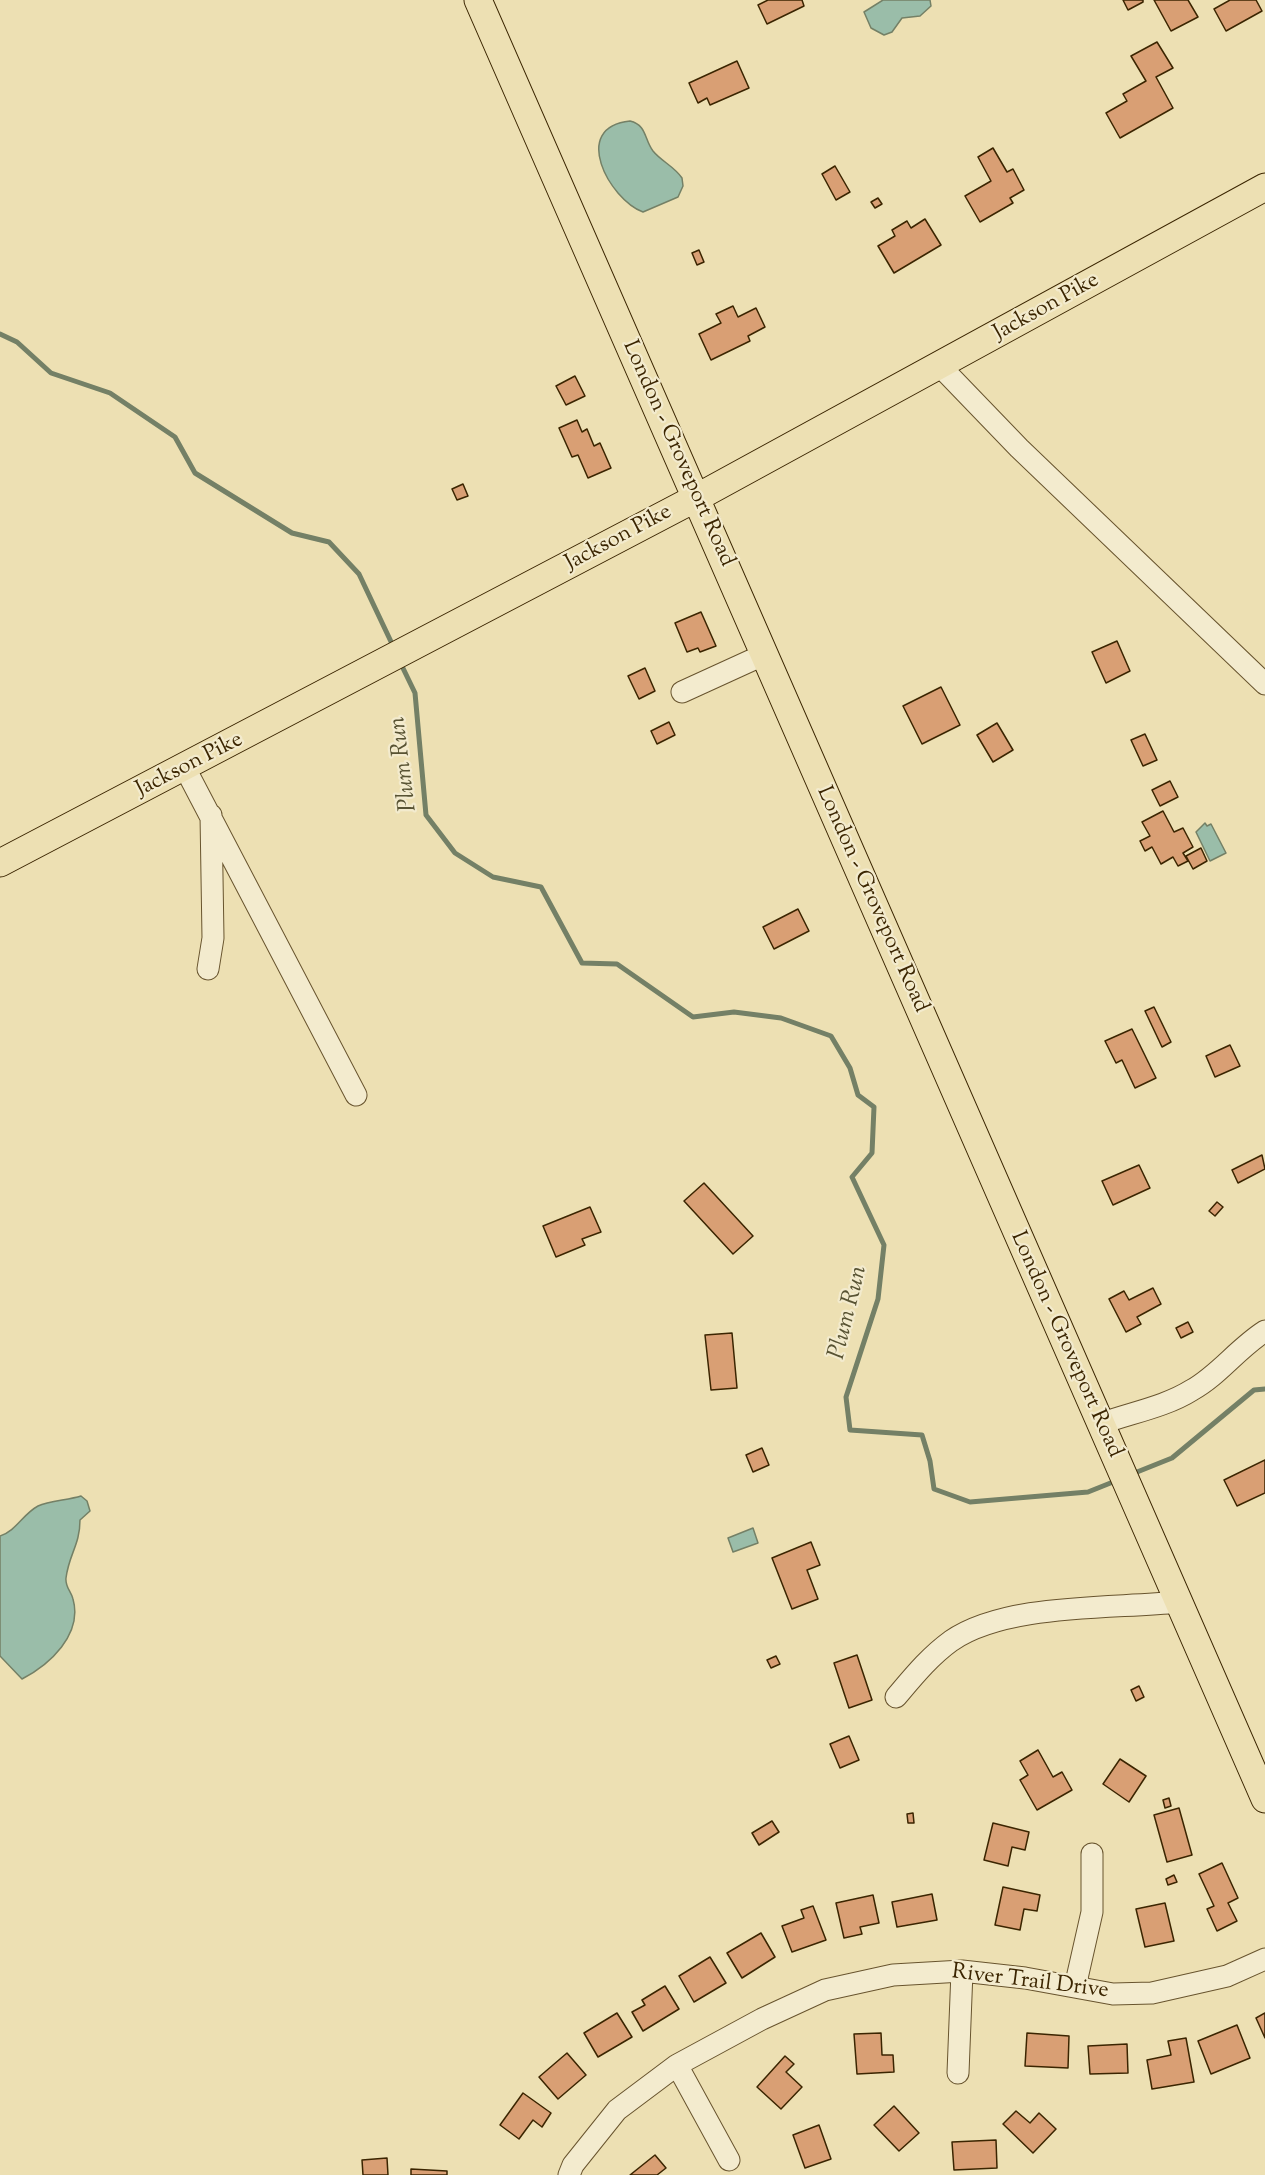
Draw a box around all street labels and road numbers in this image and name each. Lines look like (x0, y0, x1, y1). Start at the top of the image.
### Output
street label: Jackson Pike (990, 268, 1104, 348)
street label: London - Groveport Road (615, 337, 739, 571)
street label: Jackson Pike (561, 500, 677, 578)
street label: Jackson Pike (132, 728, 248, 804)
street label: London - Groveport Road (809, 783, 933, 1017)
street label: London - Groveport Road (1003, 1228, 1127, 1462)
street label: River Trail Drive (950, 1960, 1110, 2006)

